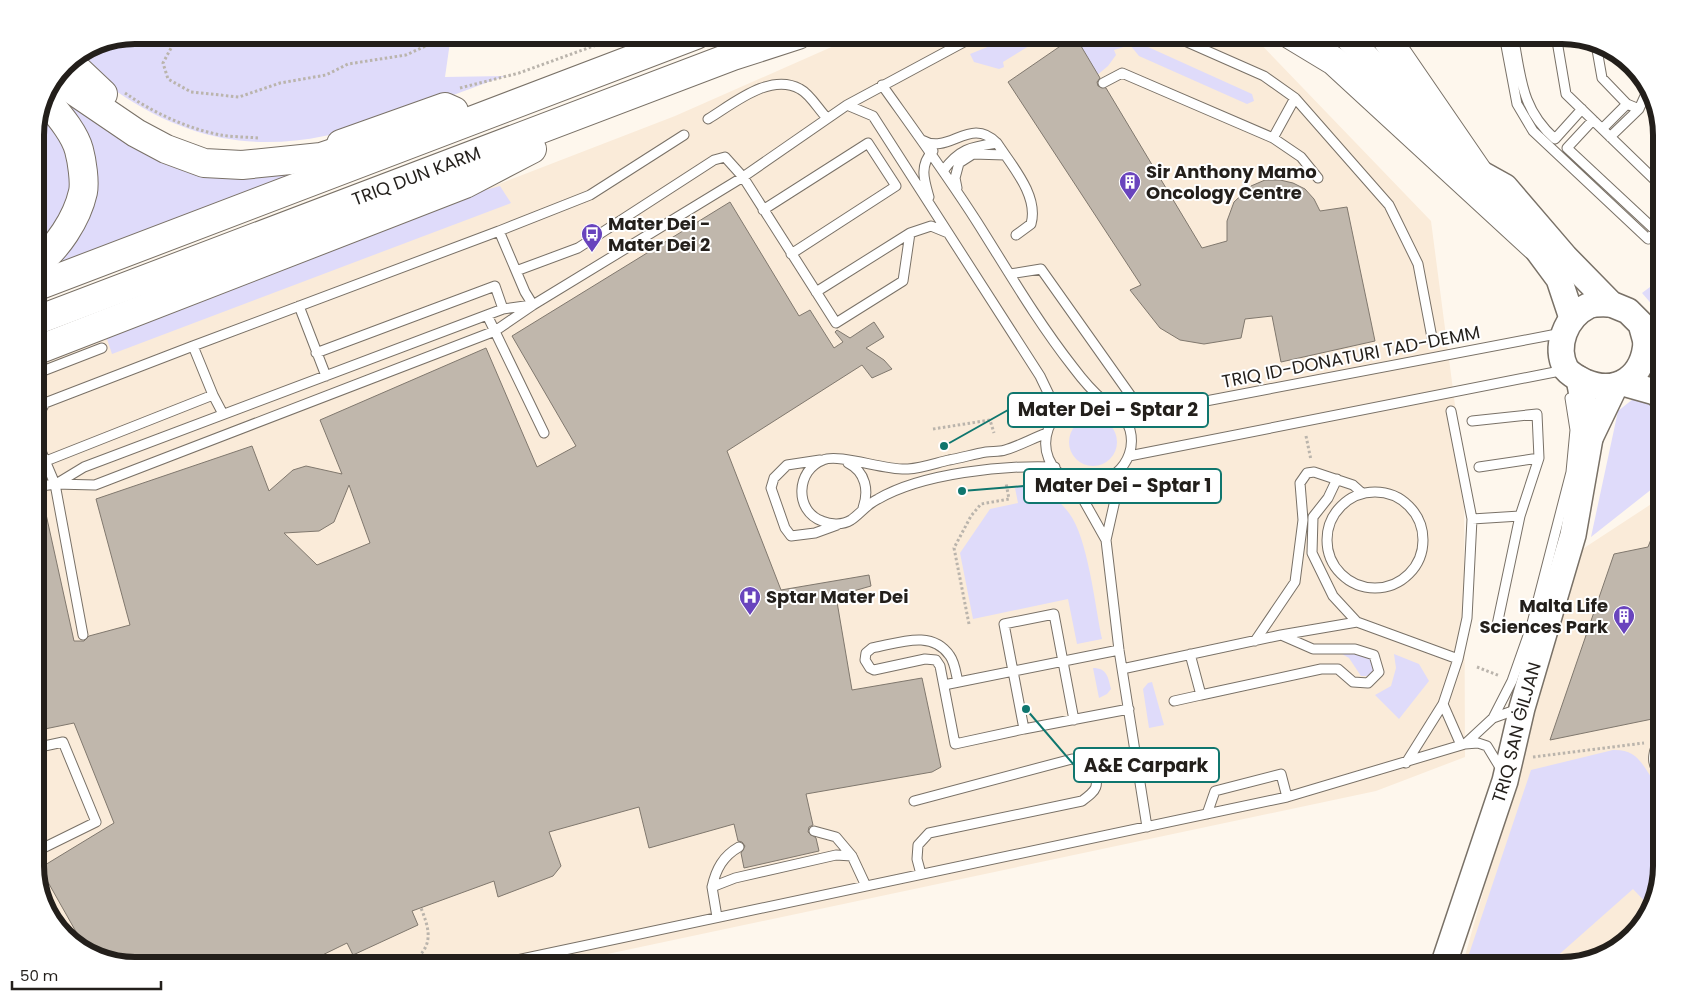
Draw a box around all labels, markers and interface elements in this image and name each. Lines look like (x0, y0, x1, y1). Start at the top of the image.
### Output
street label: TRIQ DUN KARM (348, 140, 484, 212)
place label: Sir Anthony Mamo Oncology Centre (1146, 159, 1317, 205)
building icon: Sir Anthony Mamo Oncology Centre (1118, 170, 1142, 201)
place label: Mater Dei - Mater Dei 2 (608, 211, 710, 257)
bus stop icon: Mater Dei - Mater Dei 2 (580, 222, 604, 253)
street label: TRIQ ID-DONATURI TAD-DEMM (1220, 319, 1482, 394)
callout: Mater Dei - Sptar 2 (1008, 393, 1208, 427)
text: Mater Dei - Sptar 2 (1018, 396, 1198, 423)
callout: Mater Dei - Sptar 1 (1024, 469, 1221, 503)
text: Mater Dei - Sptar 1 (1035, 472, 1211, 499)
place label: Sptar Mater Dei (766, 584, 909, 609)
hospital icon: Sptar Mater Dei (738, 585, 762, 616)
place label: Malta Life Sciences Park (1479, 593, 1609, 639)
building icon: Malta Life Sciences Park (1612, 604, 1636, 635)
street label: TRIQ SAN ĠILJAN (1486, 659, 1547, 806)
callout: A&E Carpark (1074, 748, 1219, 782)
text: A&E Carpark (1084, 752, 1209, 779)
scale bar (12, 958, 161, 990)
text: 50 m (20, 965, 58, 986)

